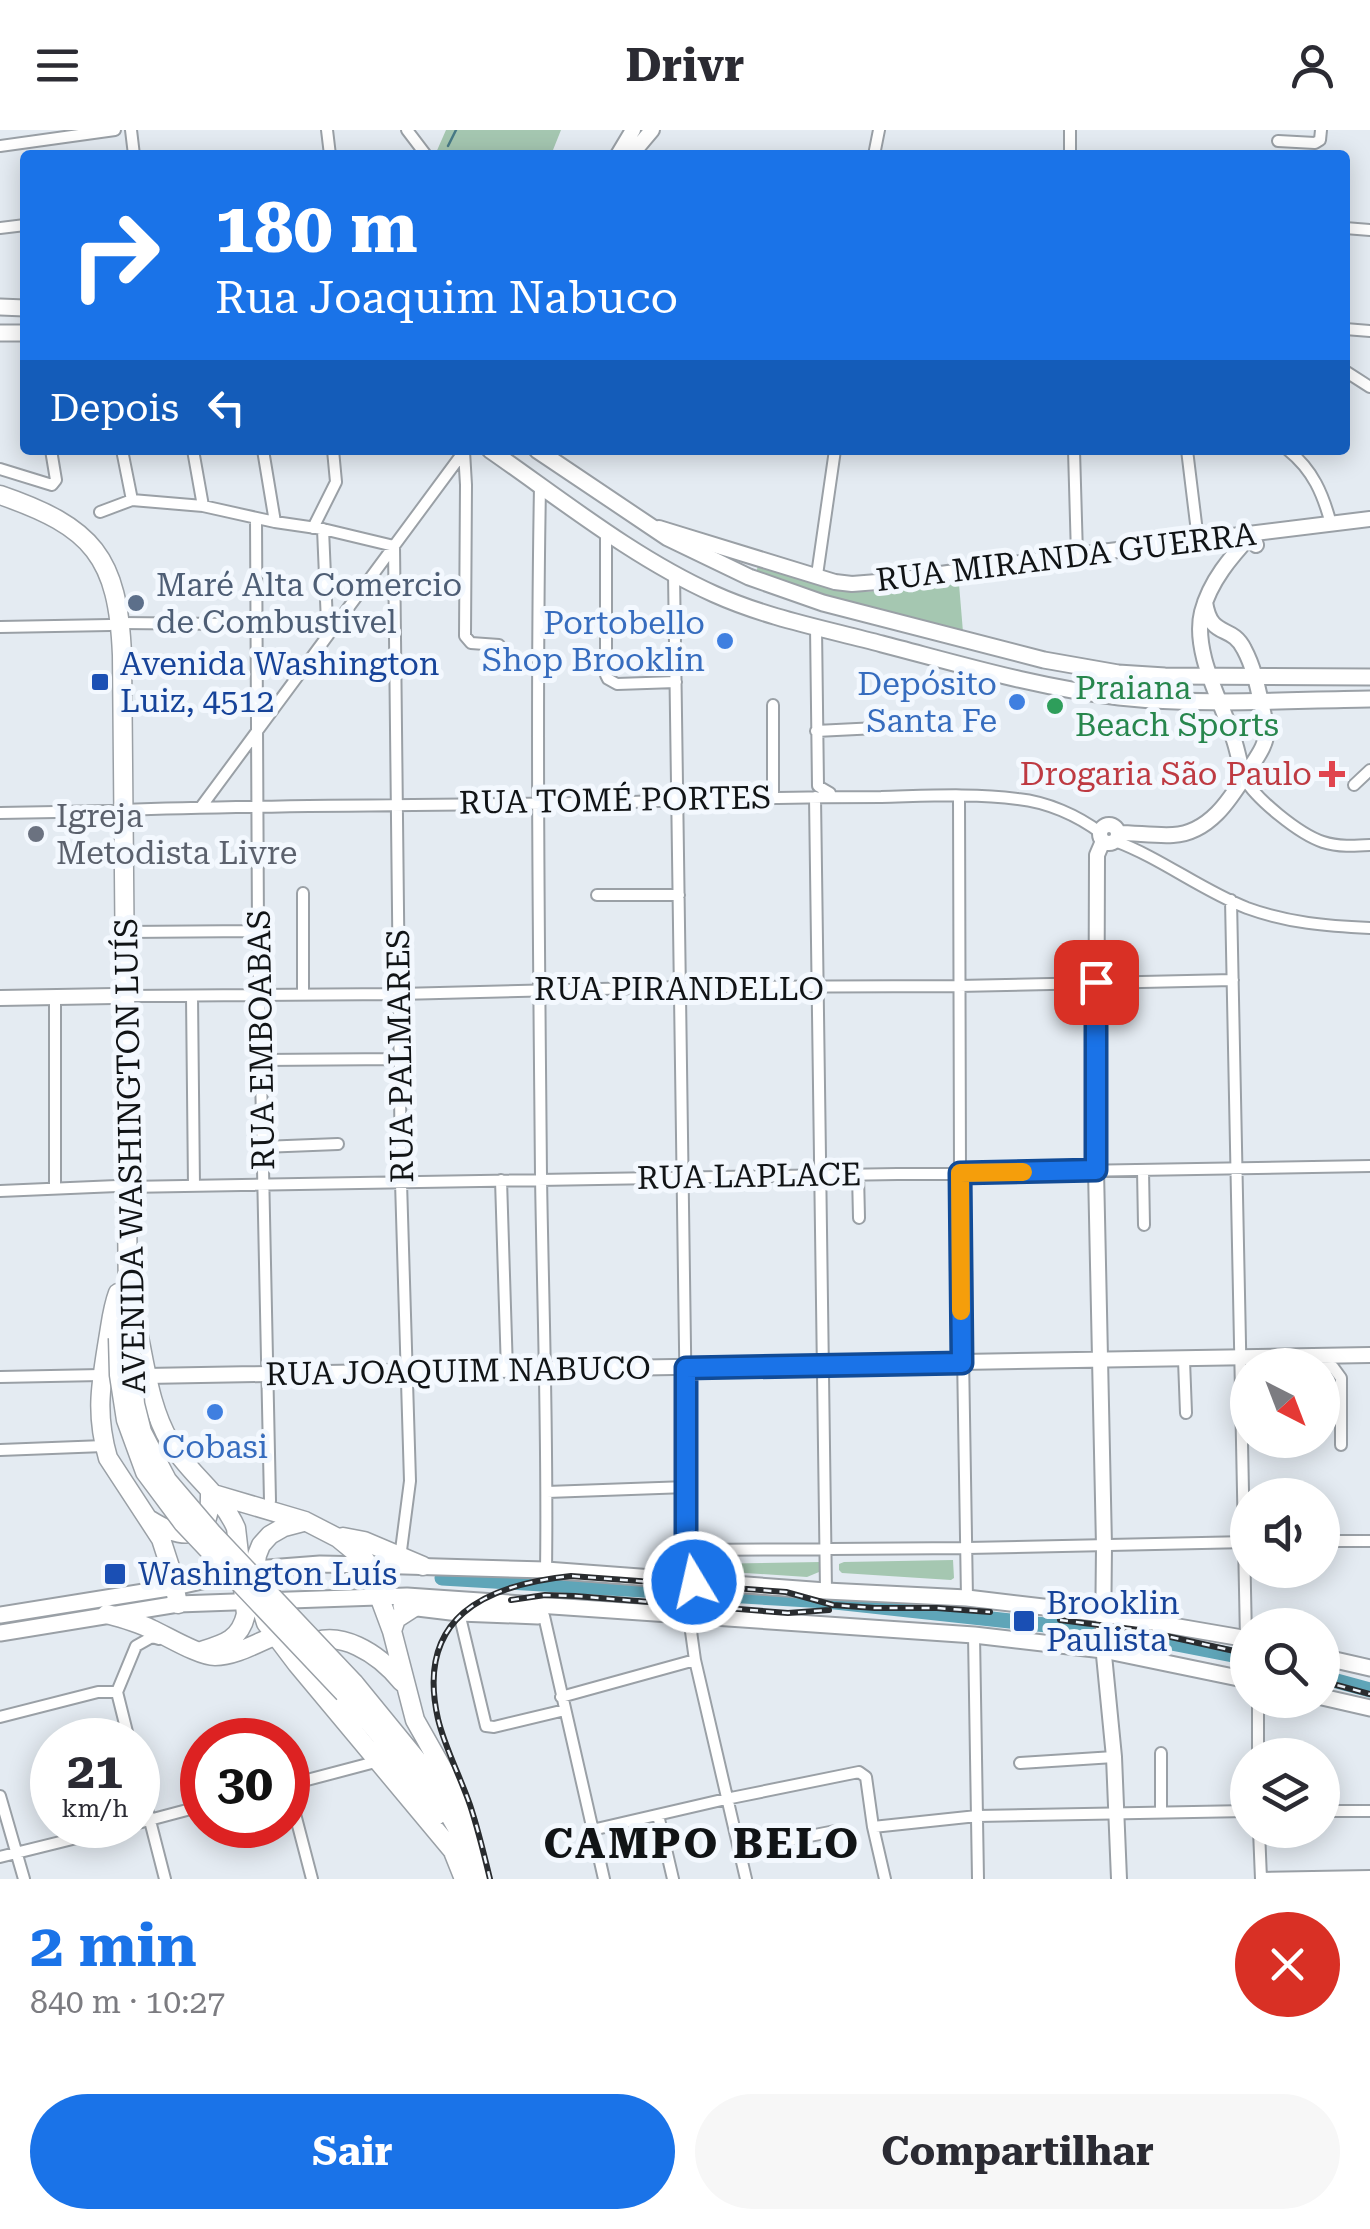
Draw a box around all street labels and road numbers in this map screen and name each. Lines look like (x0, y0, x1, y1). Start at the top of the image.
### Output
street label: RUA MIRANDA GUERRA (874, 515, 1259, 599)
street label: RUA TOMÉ PORTES (459, 778, 771, 822)
street label: RUA EMBOABAS (240, 910, 282, 1170)
street label: AVENIDA WASHINGTON LUÍS (107, 918, 153, 1394)
street label: RUA PALMARES (379, 929, 421, 1183)
street label: RUA PIRANDELLO (534, 970, 824, 1008)
street label: RUA LAPLACE (636, 1155, 862, 1197)
street label: RUA JOAQUIM NABUCO (265, 1349, 651, 1393)

